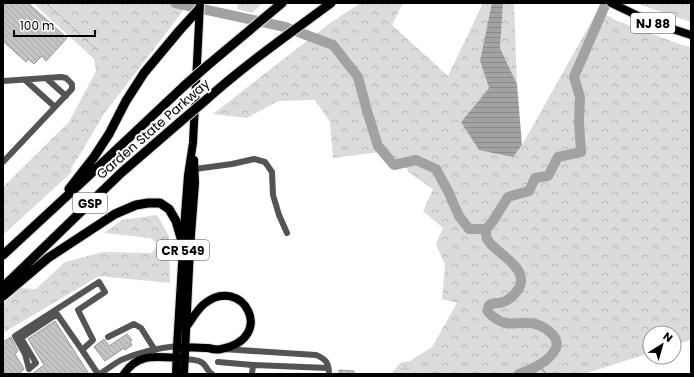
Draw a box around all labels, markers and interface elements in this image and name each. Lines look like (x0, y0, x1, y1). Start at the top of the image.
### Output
scale bar (14, 12, 95, 38)
road number: NJ 88 (631, 13, 675, 33)
text: 100 m (20, 17, 54, 34)
street label: Garden State Parkway (92, 74, 214, 184)
road number: GSP (73, 193, 107, 213)
road number: CR 549 (157, 240, 209, 260)
north arrow (642, 325, 682, 365)
text: N (660, 328, 676, 346)

